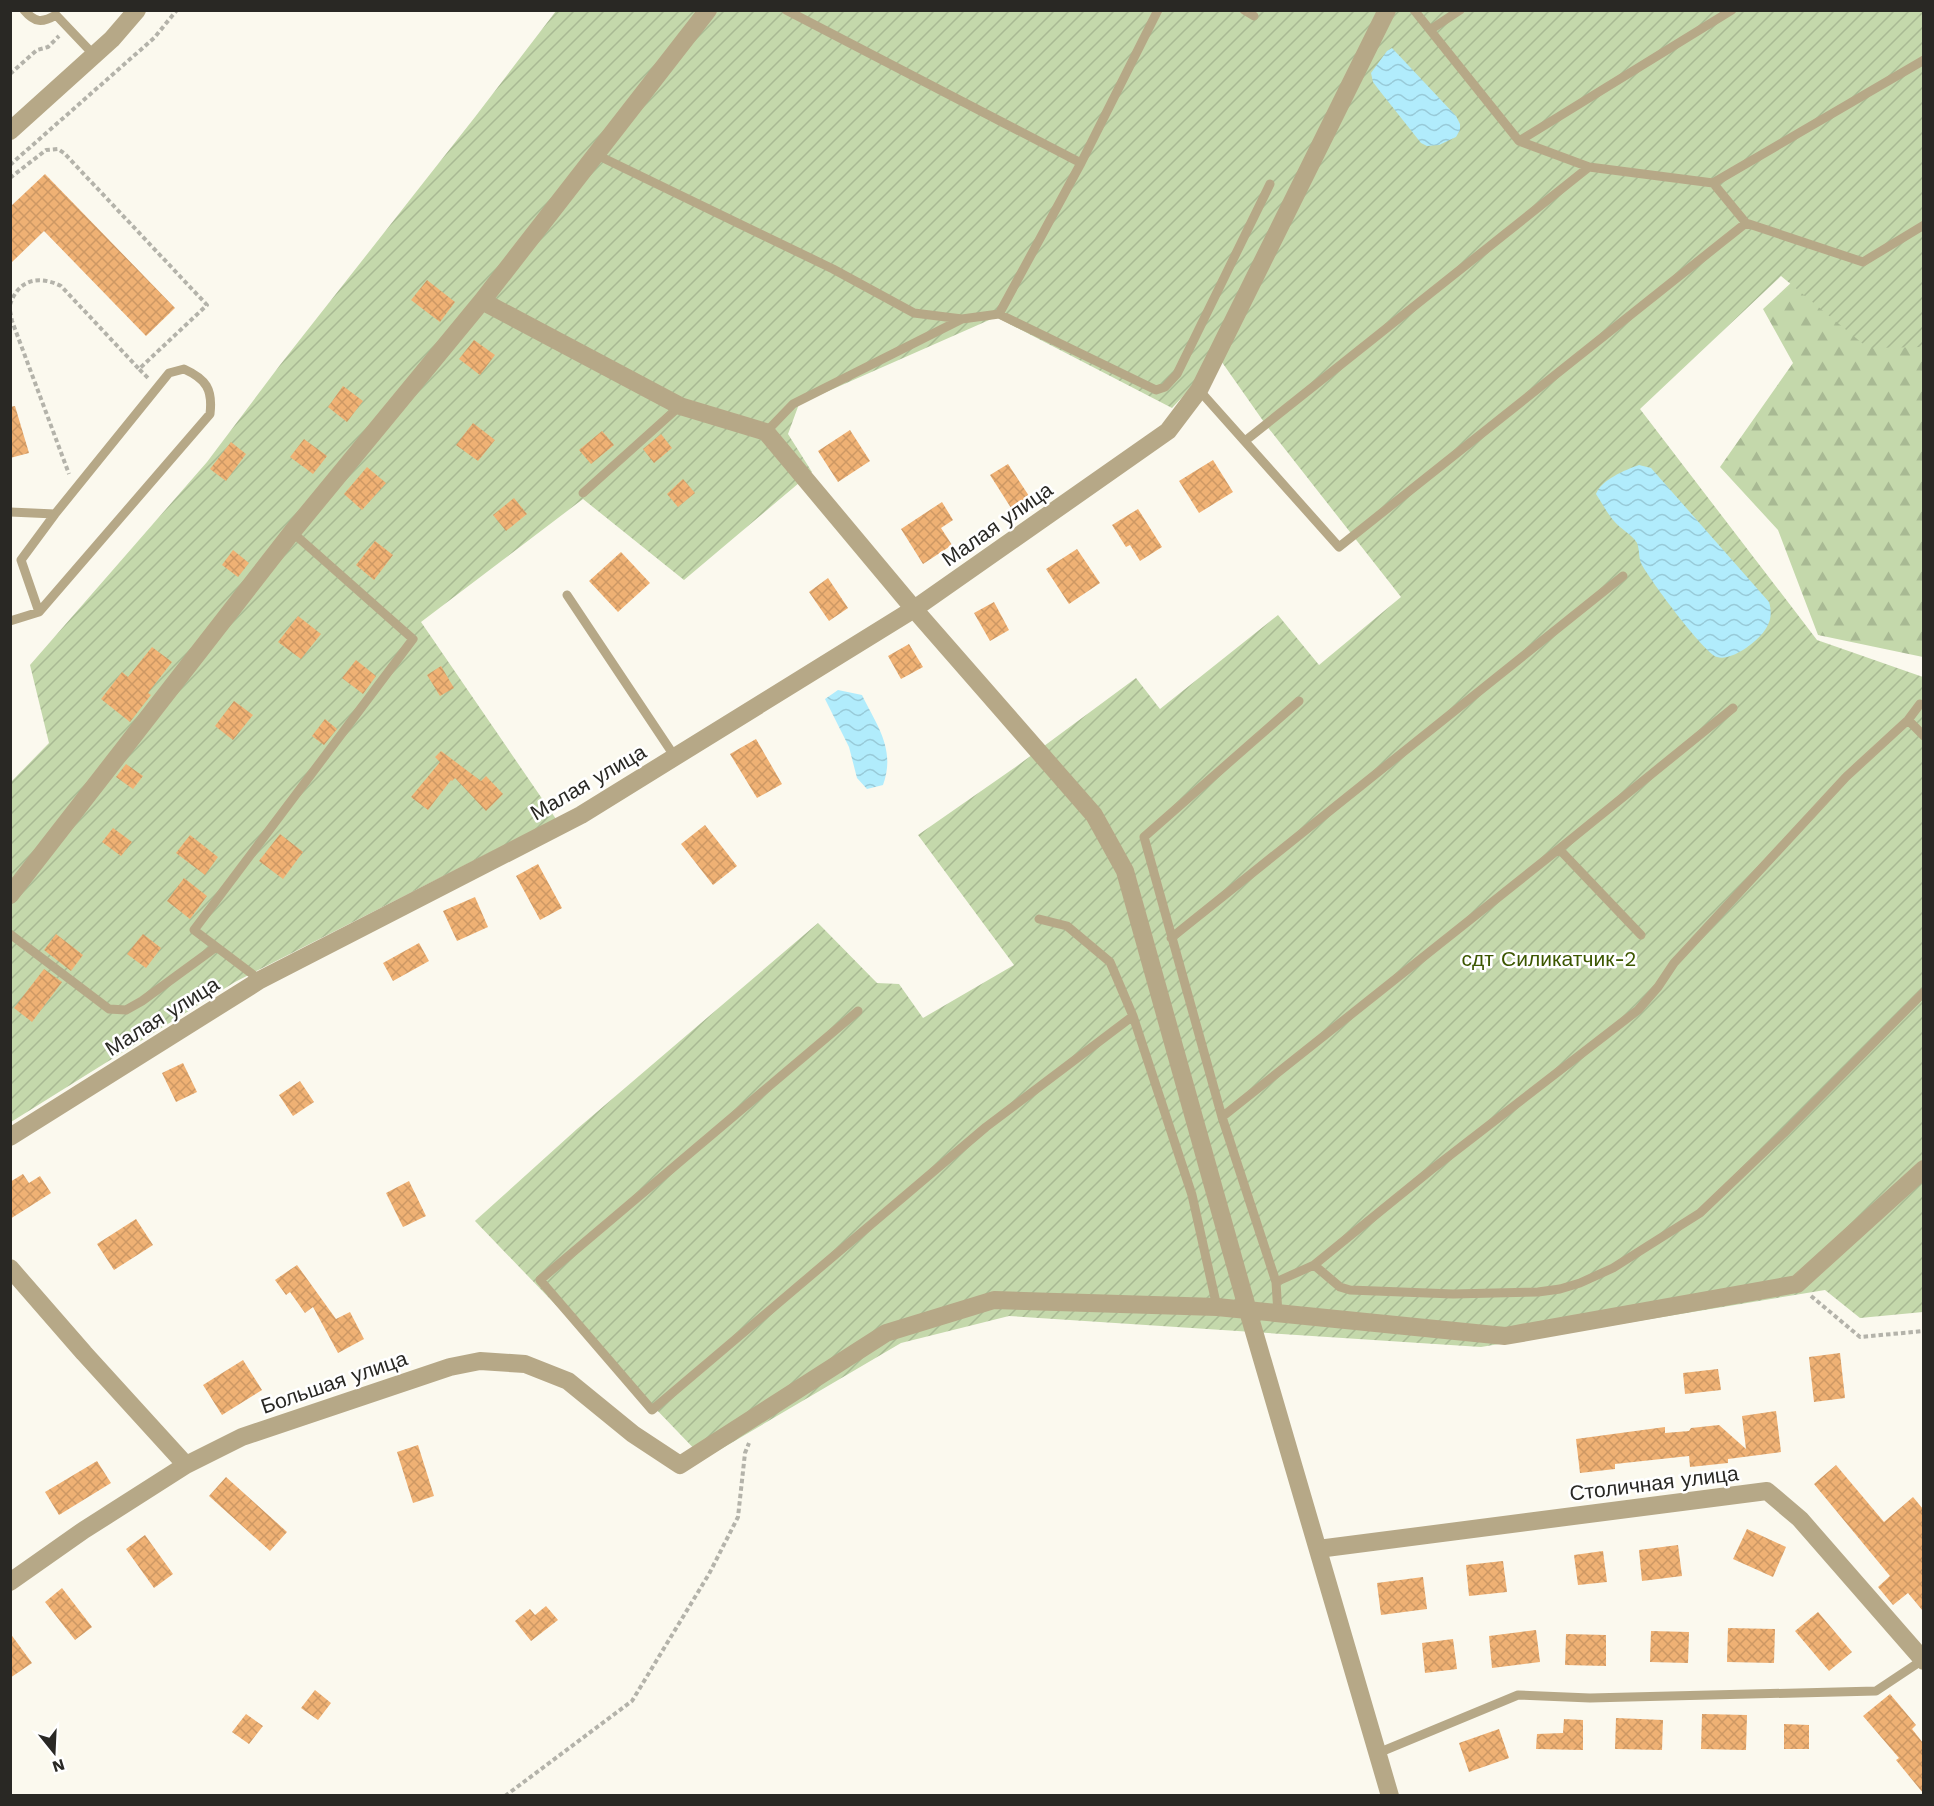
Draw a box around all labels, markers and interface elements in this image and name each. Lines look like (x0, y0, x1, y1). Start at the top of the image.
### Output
street label: Малая улица (937, 476, 1058, 571)
street label: Малая улица (526, 739, 651, 825)
park label: сдт Силикатчик-2 (1462, 946, 1636, 971)
street label: Малая улица (100, 971, 224, 1061)
street label: Большая улица (258, 1345, 411, 1419)
street label: Столичная улица (1568, 1460, 1740, 1506)
north arrow (24, 1722, 84, 1782)
text: N (50, 1755, 67, 1777)

